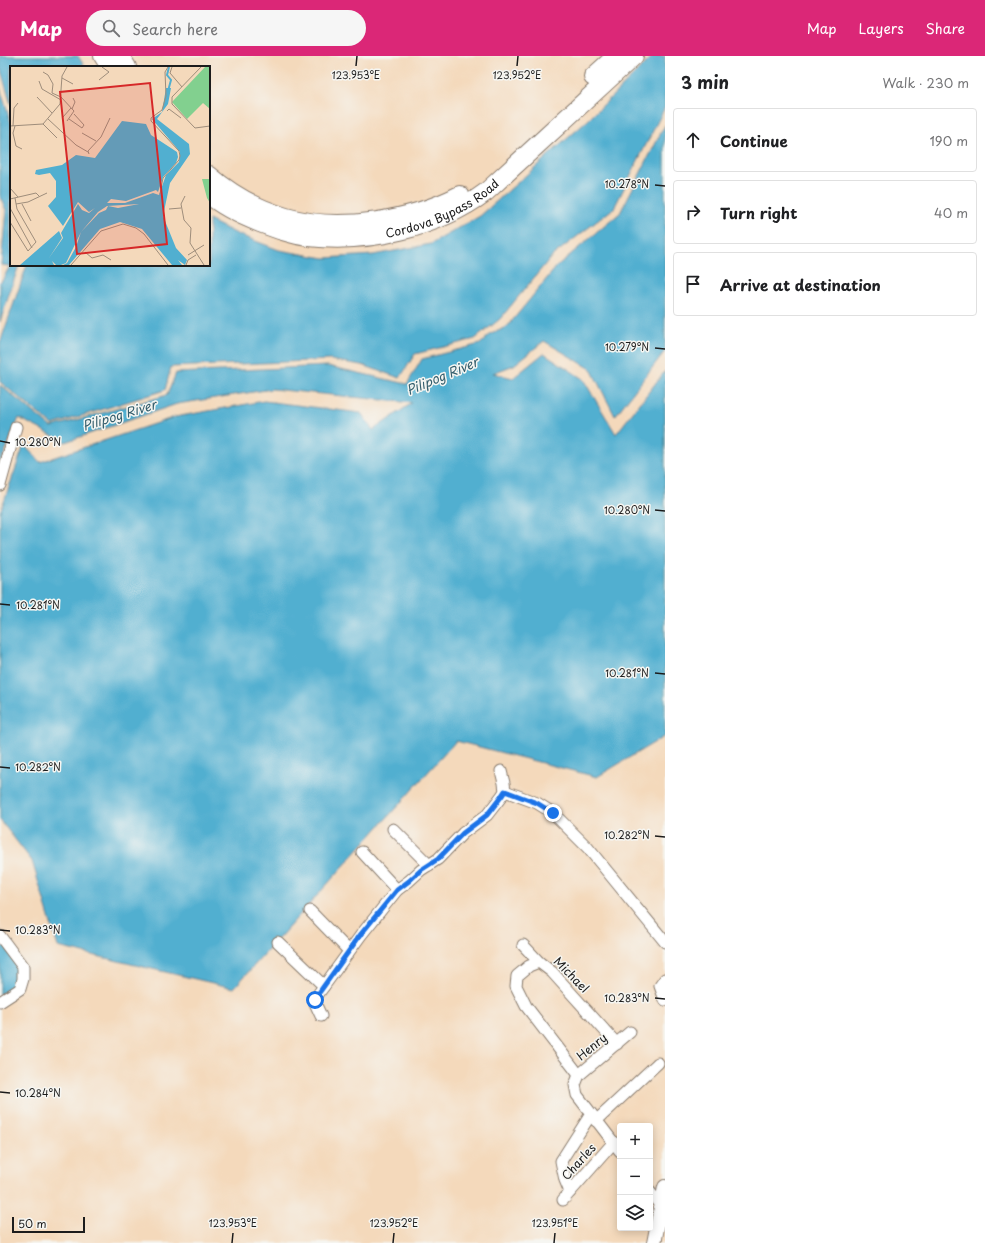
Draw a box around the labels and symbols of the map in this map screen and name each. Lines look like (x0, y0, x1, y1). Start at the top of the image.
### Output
inset map (10, 66, 210, 266)
text: 123.953°E (332, 67, 380, 82)
text: 123.952°E (493, 67, 541, 82)
street label: Cordova Bypass Road (384, 174, 503, 242)
text: 10.278°N (605, 176, 649, 191)
text: 10.279°N (605, 339, 649, 354)
water label: Pilipog River (403, 351, 483, 399)
water label: Pilipog River (80, 394, 161, 435)
text: 10.280°N (15, 434, 61, 449)
text: 10.280°N (604, 502, 650, 517)
text: 10.281°N (16, 597, 60, 612)
text: 10.281°N (605, 665, 649, 680)
text: 10.282°N (15, 759, 61, 774)
route end (544, 804, 562, 822)
text: 10.282°N (604, 827, 650, 842)
text: 10.283°N (15, 922, 61, 937)
street label: Michael (550, 952, 593, 996)
text: 10.283°N (604, 990, 650, 1005)
route start (306, 991, 324, 1009)
street label: Henry (572, 1028, 611, 1064)
text: 10.284°N (15, 1085, 61, 1100)
street label: Charles (557, 1139, 600, 1184)
scale bar (12, 1215, 85, 1234)
text: 123.953°E (209, 1215, 257, 1230)
text: 123.952°E (370, 1215, 418, 1230)
text: 123.951°E (532, 1215, 578, 1230)

